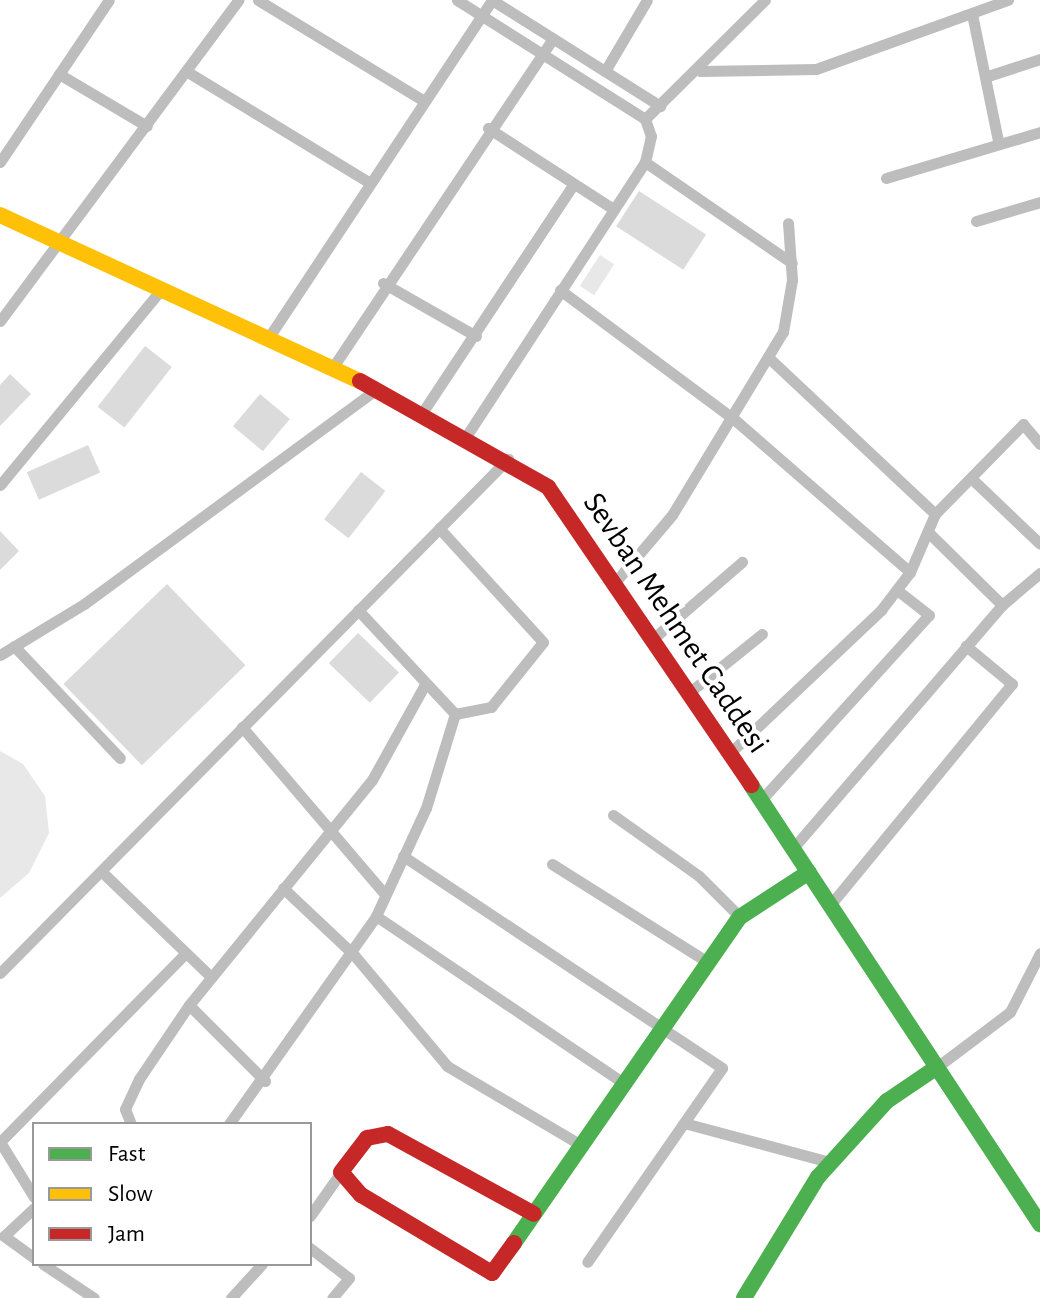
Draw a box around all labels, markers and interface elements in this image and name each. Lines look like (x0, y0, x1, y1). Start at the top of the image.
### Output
street label: Sevban Mehmet Caddesi (575, 485, 777, 761)
legend (32, 1122, 312, 1266)
text: Fast (108, 1142, 145, 1166)
text: Slow (108, 1182, 153, 1206)
text: Jam (108, 1222, 145, 1246)

